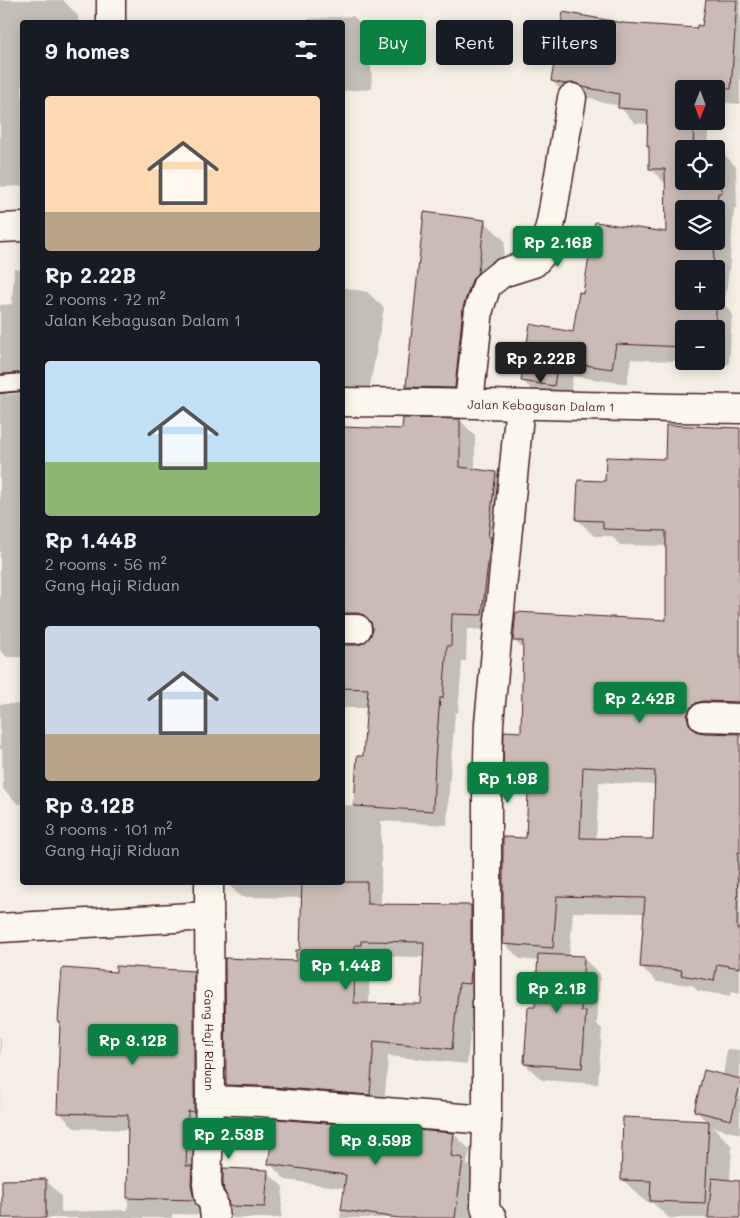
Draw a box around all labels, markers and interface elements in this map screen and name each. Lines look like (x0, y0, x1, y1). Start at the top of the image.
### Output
chip: Buy (360, 20, 426, 65)
chip: Rent (436, 20, 513, 65)
chip: Filters (523, 20, 616, 65)
icon: filters (292, 36, 320, 64)
text: 9 homes (45, 37, 130, 64)
north arrow (675, 80, 725, 130)
map controls (675, 80, 725, 370)
icon: home (138, 128, 228, 218)
button: locate (675, 140, 725, 190)
button: layers (675, 200, 725, 250)
pin: Rp 2.16B (506, 226, 610, 268)
text: Rp 2.16B (524, 231, 592, 252)
button: + (675, 260, 725, 310)
text: Rp 2.22B (45, 261, 136, 288)
text: 2 rooms · 72 m² (45, 288, 166, 309)
text: Jalan Kebagusan Dalam 1 (45, 309, 241, 330)
button: − (675, 320, 725, 370)
pin: Rp 2.22B (489, 342, 593, 384)
text: Rp 2.22B (506, 347, 576, 368)
icon: home (138, 393, 228, 483)
street label: Jalan Kebagusan Dalam 1 (467, 396, 615, 415)
text: Rp 1.44B (45, 526, 137, 553)
text: 2 rooms · 56 m² (45, 553, 167, 574)
text: Gang Haji Riduan (45, 574, 180, 595)
icon: home (138, 658, 228, 748)
pin: Rp 2.42B (588, 682, 692, 724)
text: Rp 2.42B (605, 687, 675, 708)
pin: Rp 1.9B (462, 762, 554, 804)
text: Rp 1.9B (478, 767, 538, 788)
text: Rp 3.12B (45, 791, 135, 818)
text: 3 rooms · 101 m² (45, 818, 172, 839)
text: Gang Haji Riduan (45, 839, 180, 860)
pin: Rp 1.44B (294, 948, 398, 991)
text: Rp 1.44B (311, 954, 381, 975)
pin: Rp 2.1B (511, 972, 603, 1014)
text: Rp 2.1B (528, 977, 586, 998)
street label: Gang Haji Riduan (201, 989, 218, 1091)
pin: Rp 3.12B (81, 1024, 185, 1066)
text: Rp 3.12B (99, 1029, 167, 1050)
pin: Rp 2.53B (177, 1118, 281, 1160)
text: Rp 2.53B (194, 1123, 264, 1144)
pin: Rp 3.59B (324, 1124, 428, 1166)
text: Rp 3.59B (340, 1129, 412, 1150)

